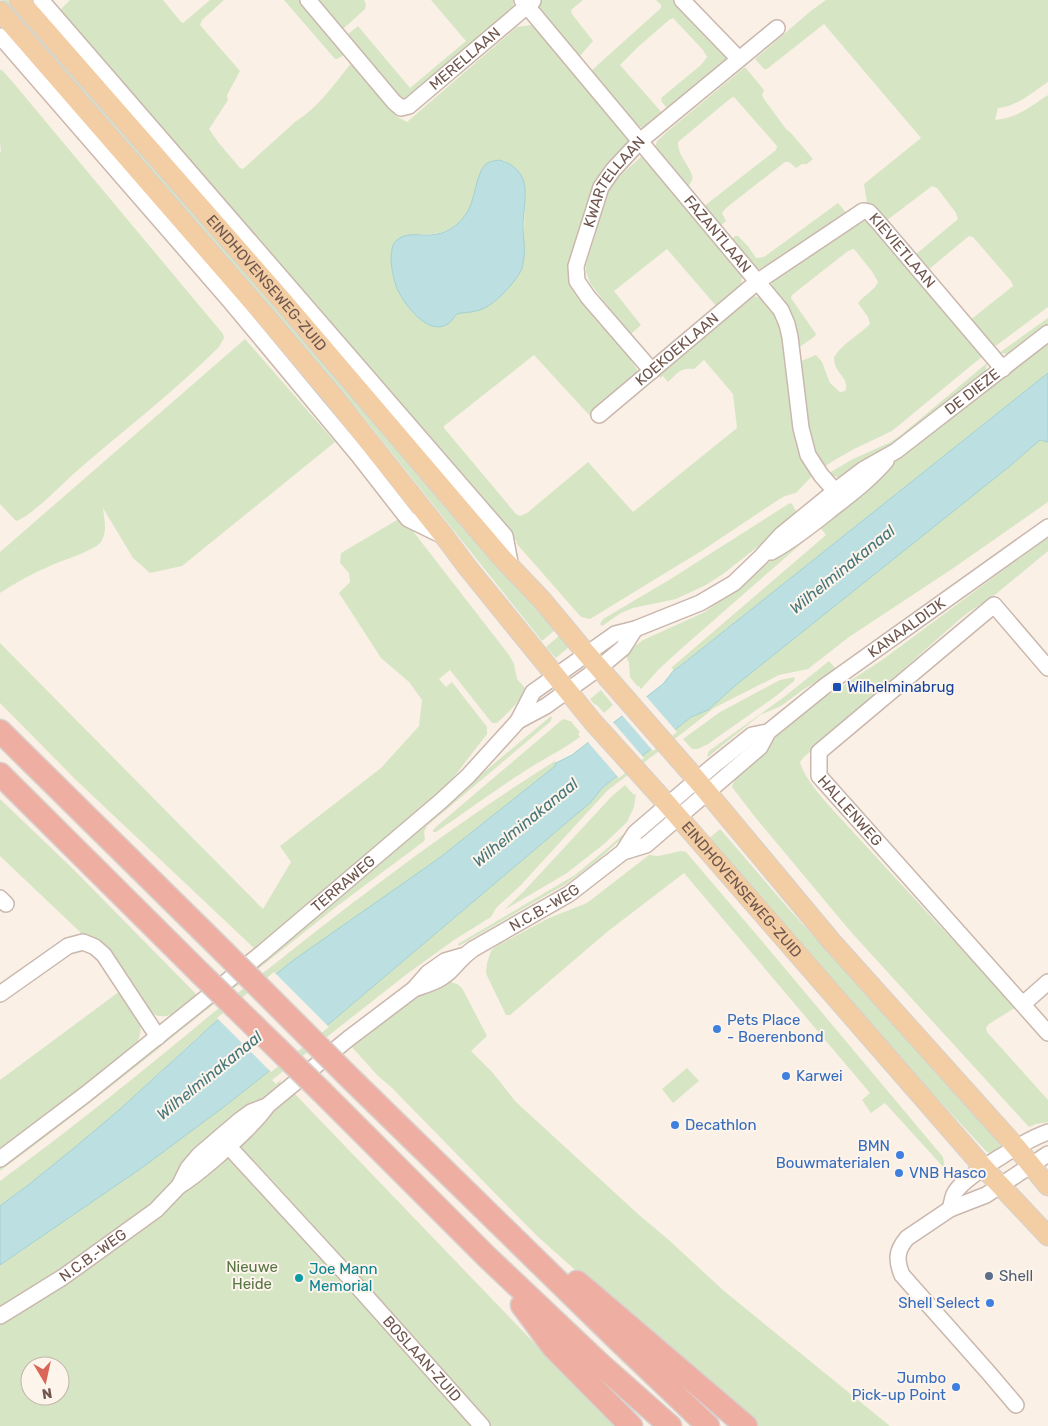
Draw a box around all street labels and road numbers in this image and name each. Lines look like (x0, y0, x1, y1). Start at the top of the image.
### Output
street label: MERELLAAN (426, 24, 504, 94)
street label: KWARTELLAAN (580, 132, 649, 230)
street label: FAZANTLAAN (680, 192, 755, 276)
street label: KIEVIETLAAN (865, 209, 939, 292)
street label: EINDHOVENSEWEG-ZUID (203, 211, 330, 355)
street label: KOEKOEKLAAN (632, 309, 722, 390)
street label: DE DIEZE (941, 365, 1003, 419)
street label: KANAALDIJK (864, 594, 949, 661)
street label: HALLENWEG (814, 772, 886, 850)
street label: EINDHOVENSEWEG-ZUID (678, 818, 806, 961)
street label: TERRAWEG (308, 852, 379, 916)
street label: N.C.B.-WEG (506, 880, 583, 935)
street label: N.C.B.-WEG (56, 1225, 130, 1286)
street label: BOSLAAN-ZUID (379, 1312, 465, 1405)

